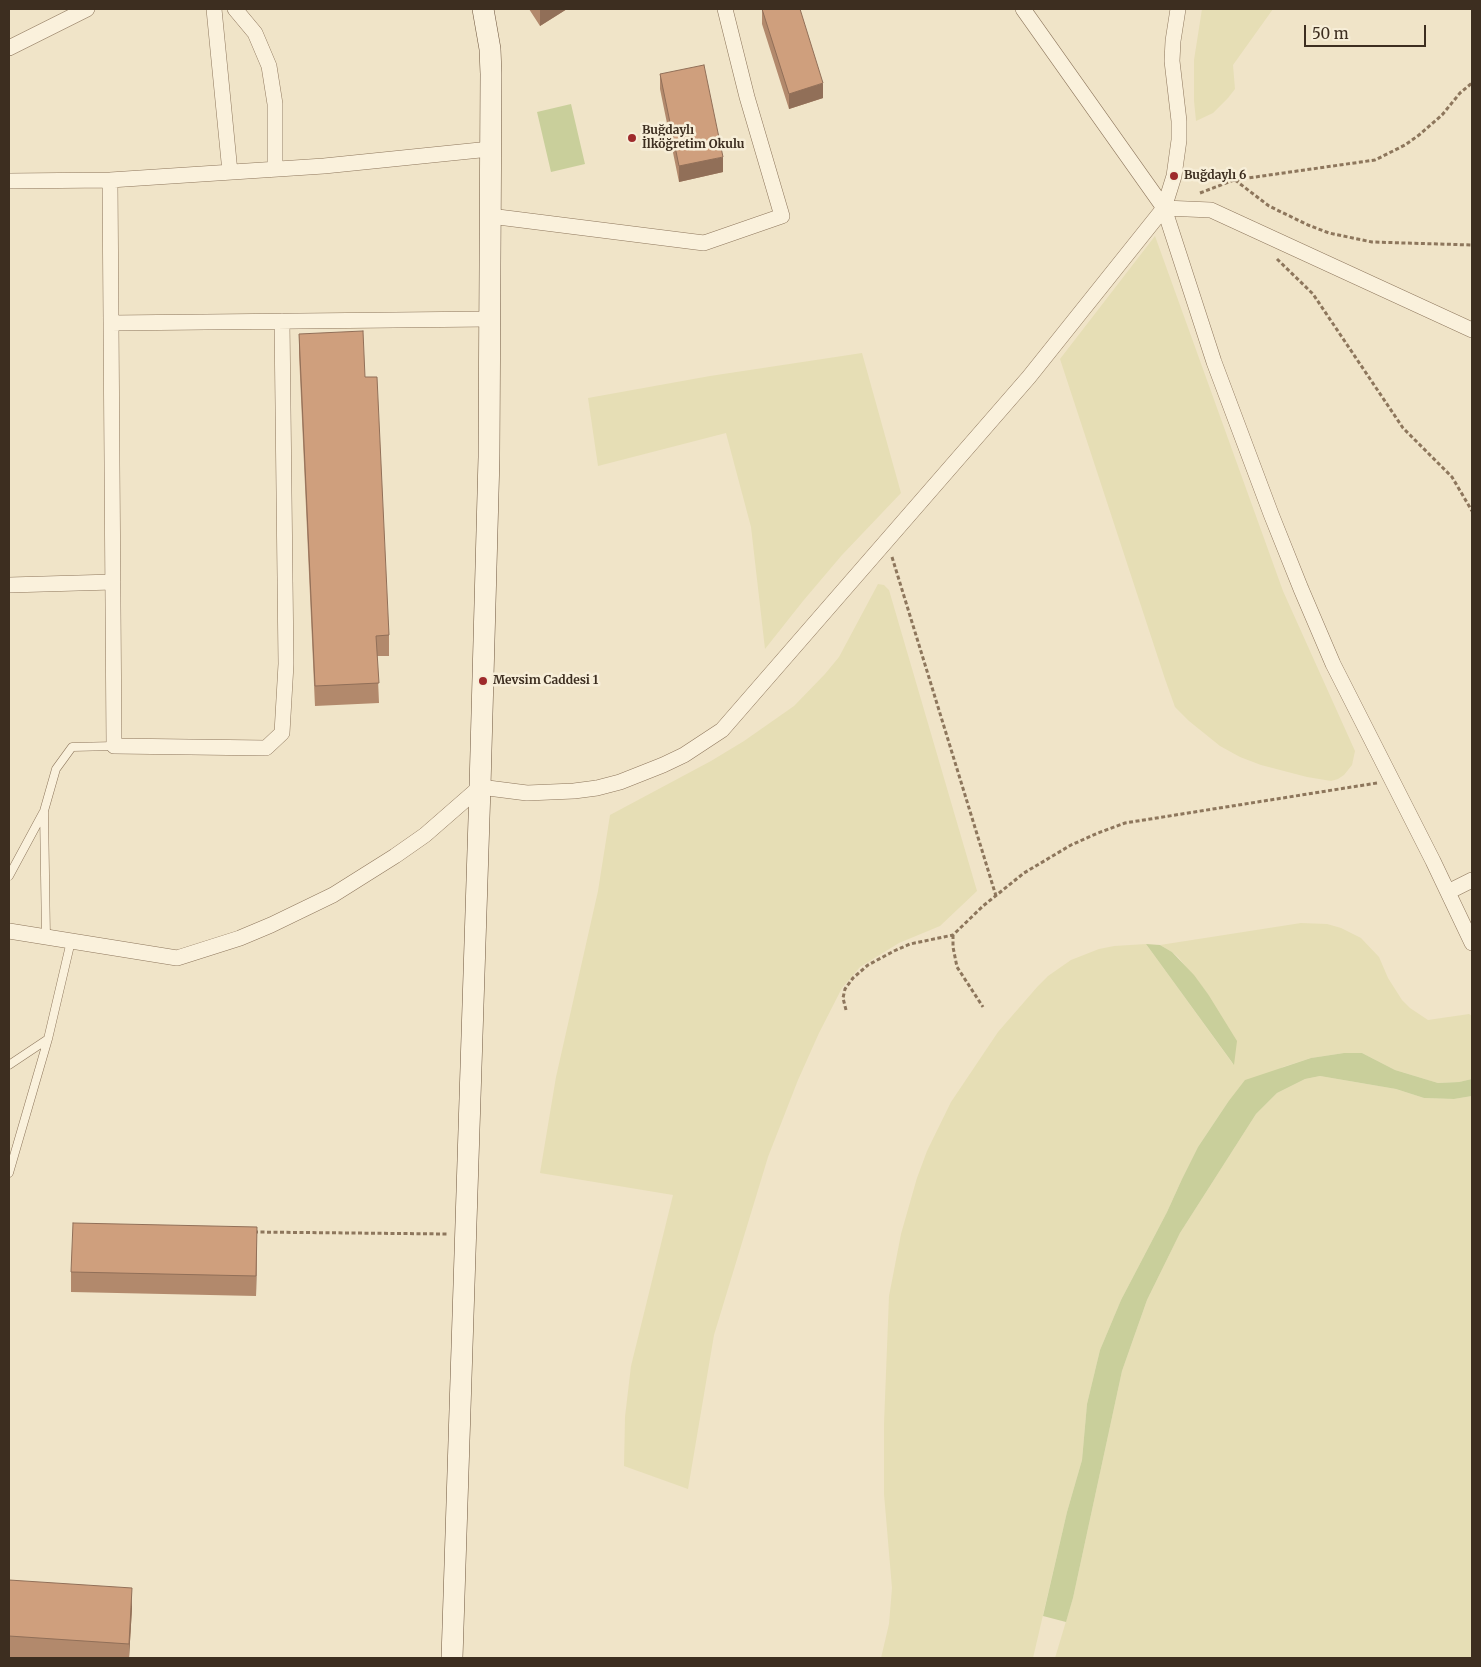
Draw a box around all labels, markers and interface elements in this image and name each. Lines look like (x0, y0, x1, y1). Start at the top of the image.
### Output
scale bar (1306, 15, 1428, 47)
text: 50 m (1312, 24, 1349, 43)
place label: Buğdaylı İlköğretim Okulu (642, 124, 744, 152)
marker: Buğdaylı İlköğretim Okulu (626, 132, 638, 144)
place label: Buğdaylı 6 (1184, 169, 1246, 183)
marker: Buğdaylı 6 (1168, 170, 1180, 182)
place label: Mevsim Caddesi 1 (493, 674, 598, 688)
marker: Mevsim Caddesi 1 (477, 675, 489, 687)

